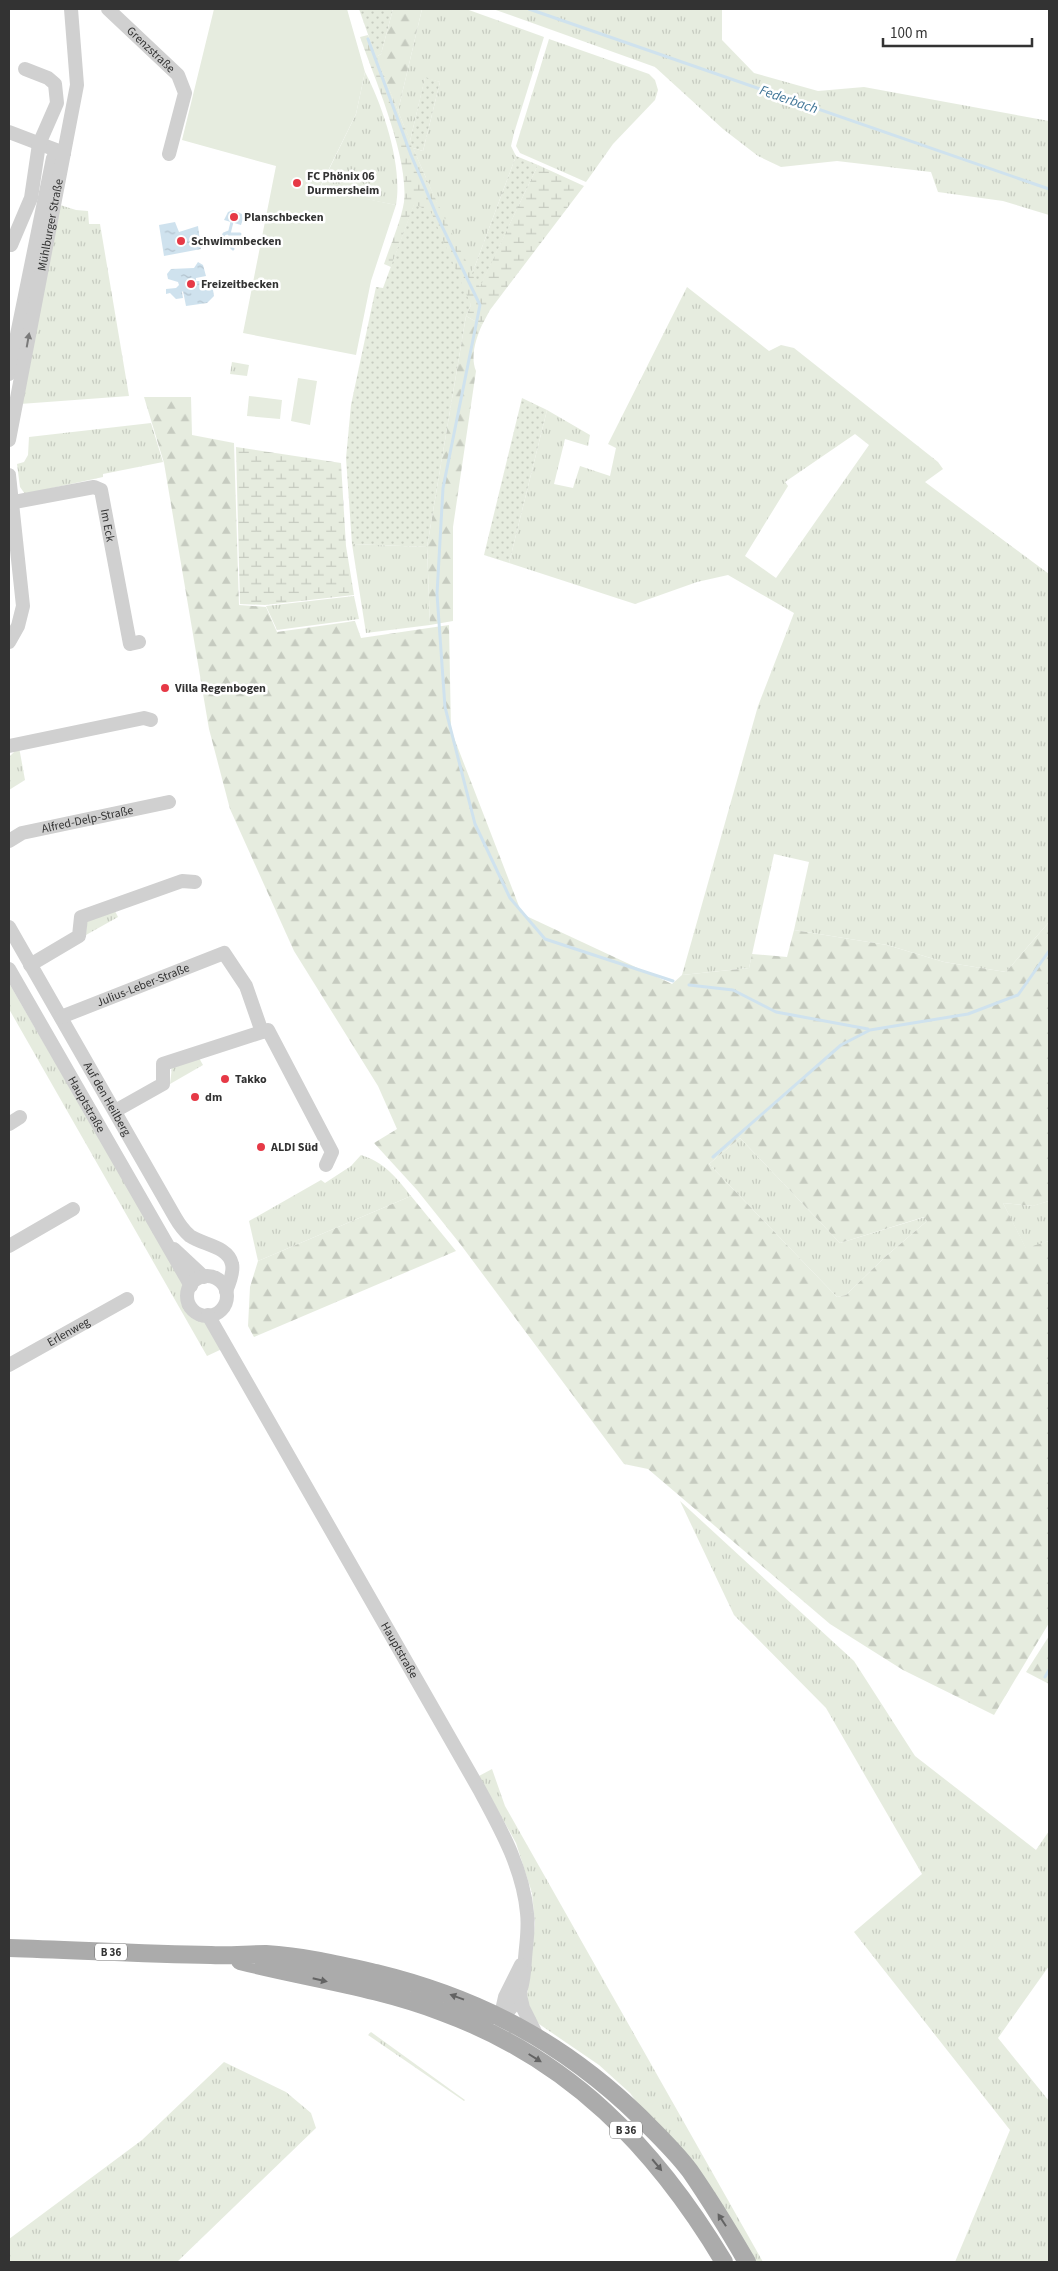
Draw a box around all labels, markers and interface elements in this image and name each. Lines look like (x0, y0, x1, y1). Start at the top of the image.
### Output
scale bar (883, 15, 1032, 47)
street label: Grenzstraße (123, 23, 179, 77)
text: 100 m (890, 23, 928, 44)
water label: Federbach (757, 81, 821, 119)
place label: FC Phönix 06 Durmersheim (307, 168, 379, 199)
street label: Mühlburger Straße (34, 177, 68, 273)
marker: FC Phönix 06 Durmersheim (291, 177, 303, 189)
place label: Planschbecken (244, 209, 324, 226)
marker: Planschbecken (228, 211, 240, 223)
place label: Schwimmbecken (191, 233, 281, 250)
marker: Schwimmbecken (175, 235, 187, 247)
place label: Freizeitbecken (201, 276, 279, 293)
marker: Freizeitbecken (185, 278, 197, 290)
one-way arrow (24, 332, 32, 348)
street label: Im Eck (96, 507, 119, 543)
place label: Villa Regenbogen (174, 680, 266, 697)
marker: Villa Regenbogen (159, 682, 171, 694)
street label: Alfred-Delp-Straße (40, 802, 135, 838)
street label: Julius-Leber-Straße (94, 959, 192, 1011)
street label: Auf den Heilberg (79, 1059, 135, 1139)
place label: Takko (235, 1071, 267, 1088)
street label: Hauptstraße (63, 1073, 109, 1136)
marker: Takko (219, 1073, 231, 1085)
place label: dm (205, 1089, 222, 1106)
marker: dm (189, 1091, 201, 1103)
place label: ALDI Süd (270, 1139, 318, 1156)
marker: ALDI Süd (255, 1141, 267, 1153)
street label: Erlenweg (44, 1313, 93, 1351)
street label: Hauptstraße (376, 1619, 422, 1682)
road number: B 36 (95, 1944, 127, 1960)
one-way arrow (313, 1976, 328, 1984)
one-way arrow (449, 1993, 464, 2001)
one-way arrow (529, 2054, 542, 2063)
road number: B 36 (610, 2122, 642, 2138)
one-way arrow (651, 2158, 662, 2171)
one-way arrow (717, 2214, 727, 2227)

